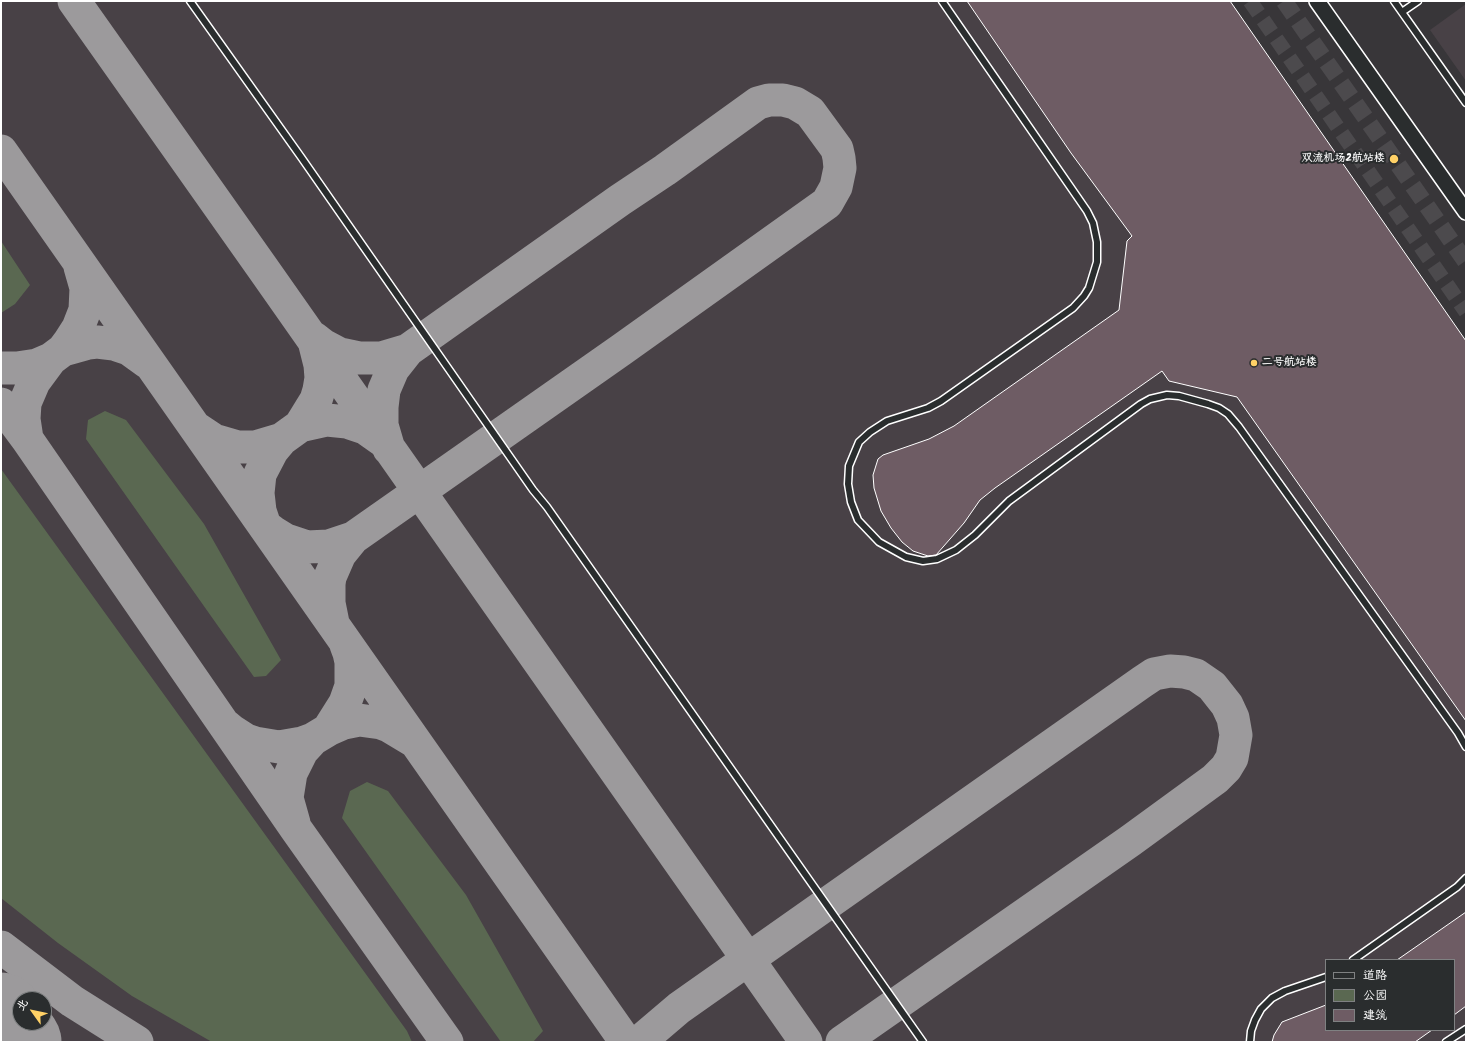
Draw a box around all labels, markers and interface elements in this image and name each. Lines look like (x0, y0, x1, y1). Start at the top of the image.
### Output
place label: 双流机场2航站楼 (1302, 152, 1385, 166)
marker: 双流机场2航站楼 (1388, 153, 1400, 165)
place label: 二号航站楼 (1262, 356, 1317, 370)
marker: 二号航站楼 (1249, 358, 1259, 368)
legend (1325, 959, 1455, 1031)
text: 道路 (1363, 966, 1387, 985)
text: 公园 (1363, 986, 1387, 1005)
north arrow (12, 991, 52, 1031)
text: 北 (12, 995, 33, 1015)
text: 建筑 (1363, 1006, 1387, 1025)

